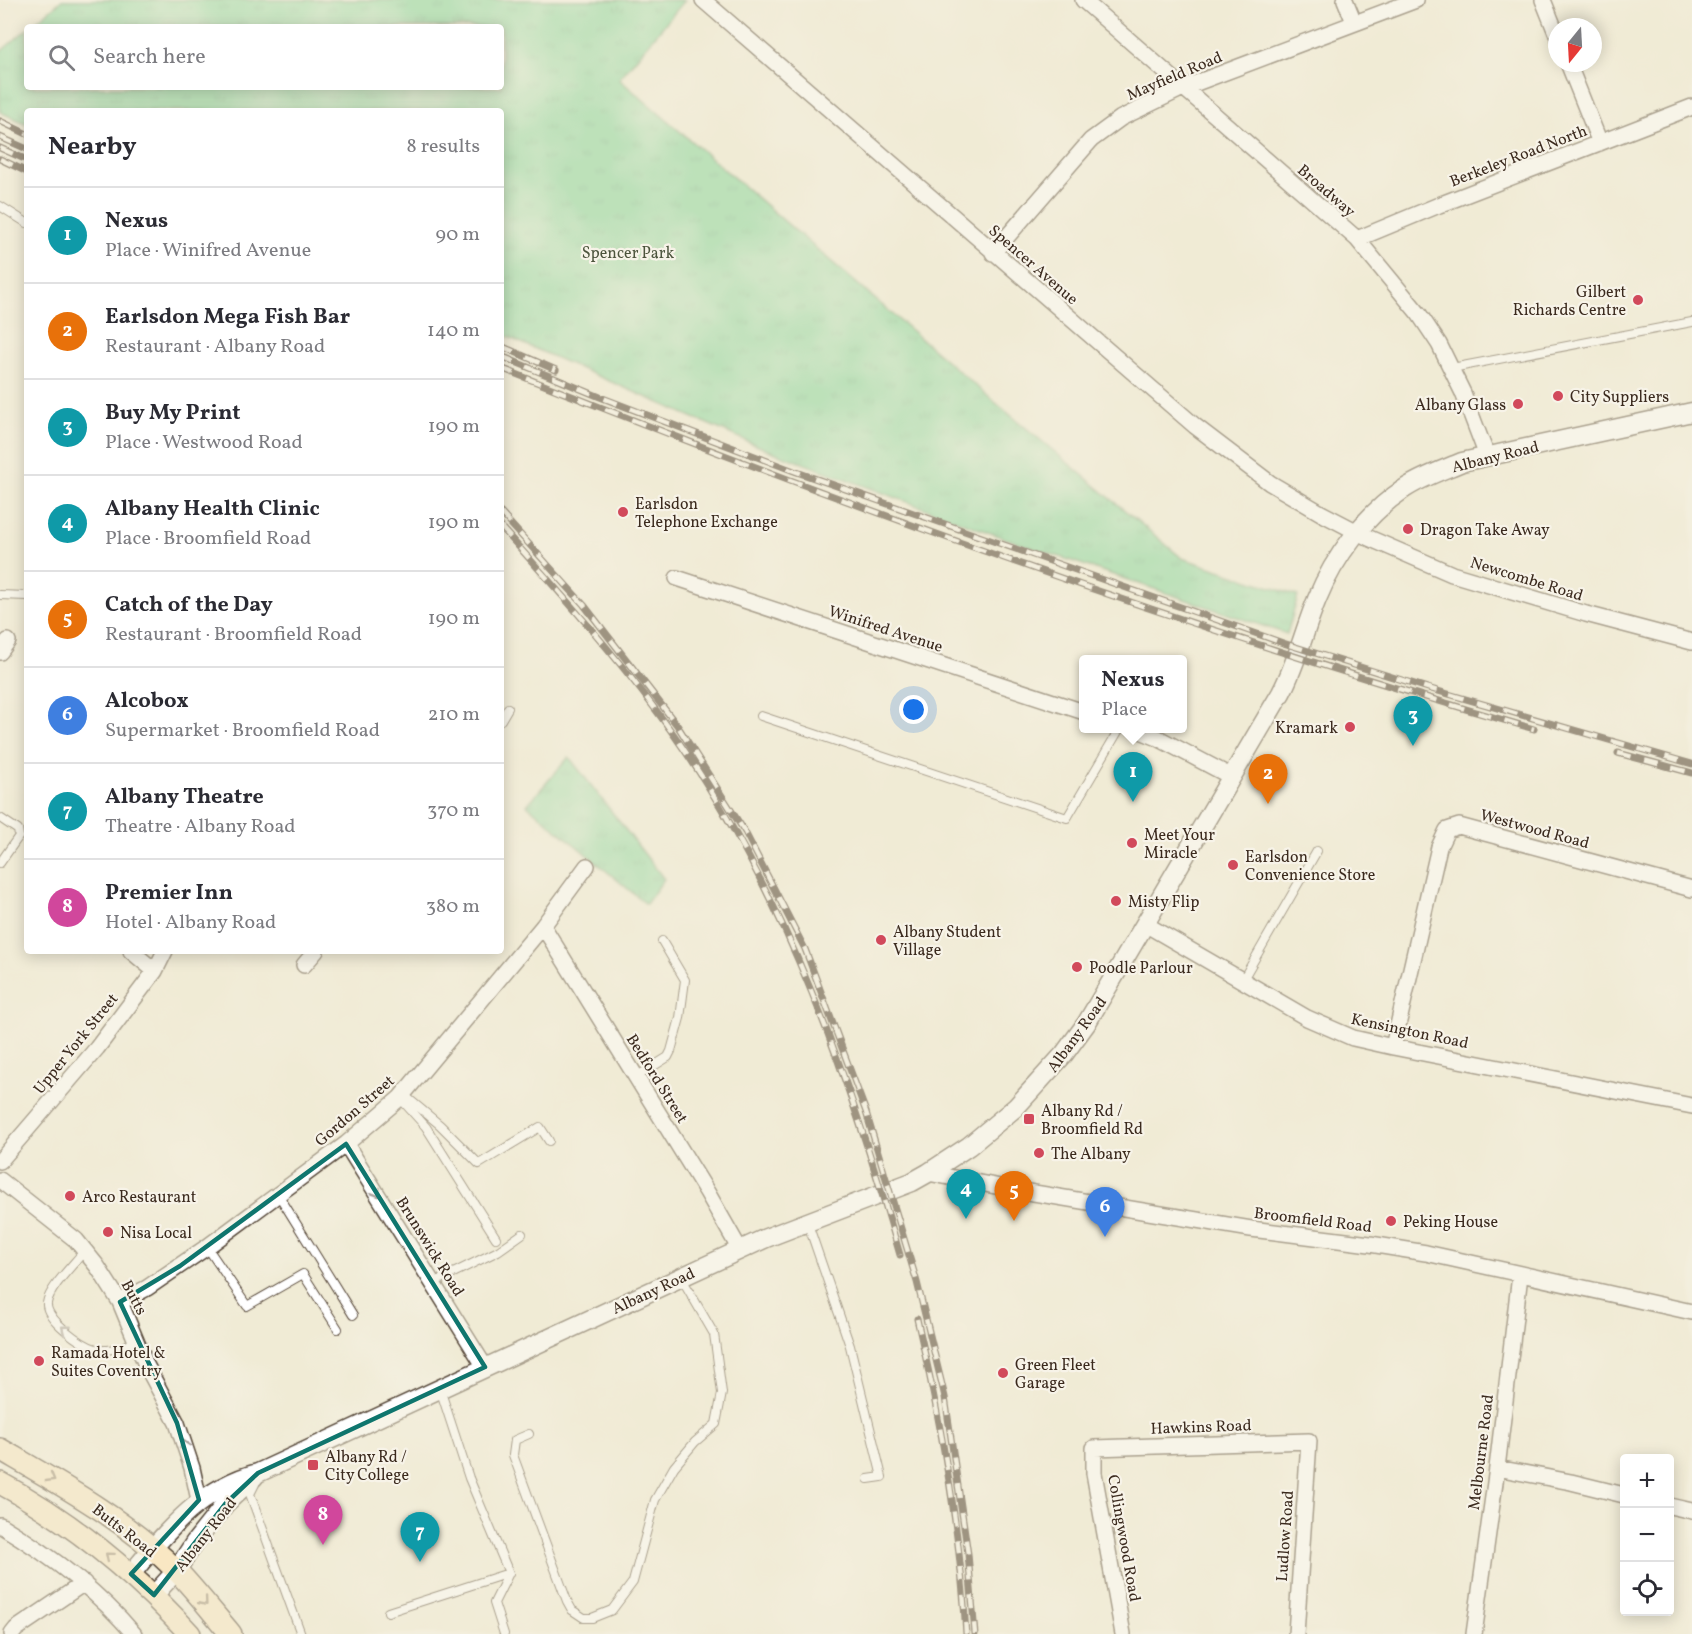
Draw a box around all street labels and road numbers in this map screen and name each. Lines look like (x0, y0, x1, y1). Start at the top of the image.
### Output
street label: Mayfield Road (1124, 47, 1226, 107)
street label: Berkeley Road North (1447, 121, 1591, 193)
street label: Broadway (1292, 160, 1360, 223)
street label: Spencer Avenue (983, 220, 1082, 311)
street label: Albany Road (1450, 436, 1541, 479)
street label: Newcombe Road (1467, 552, 1586, 608)
street label: Winifred Avenue (825, 601, 945, 659)
street label: Westwood Road (1477, 805, 1592, 855)
street label: Upper York Street (29, 989, 124, 1099)
street label: Albany Road (1043, 993, 1113, 1078)
street label: Kensington Road (1349, 1009, 1470, 1055)
street label: Bedford Street (620, 1030, 693, 1128)
street label: Gordon Street (311, 1070, 400, 1152)
street label: Brunswick Road (390, 1193, 469, 1301)
street label: Broomfield Road (1253, 1203, 1373, 1239)
street label: Albany Road (609, 1263, 699, 1321)
street label: Butts (115, 1276, 152, 1320)
street label: Melbourne Road (1464, 1393, 1500, 1511)
street label: Hawkins Road (1150, 1415, 1252, 1441)
street label: Collingwood Road (1101, 1473, 1145, 1604)
street label: Ludlow Road (1272, 1490, 1300, 1582)
street label: Albany Road (170, 1493, 243, 1577)
street label: Butts Road (87, 1499, 161, 1564)

